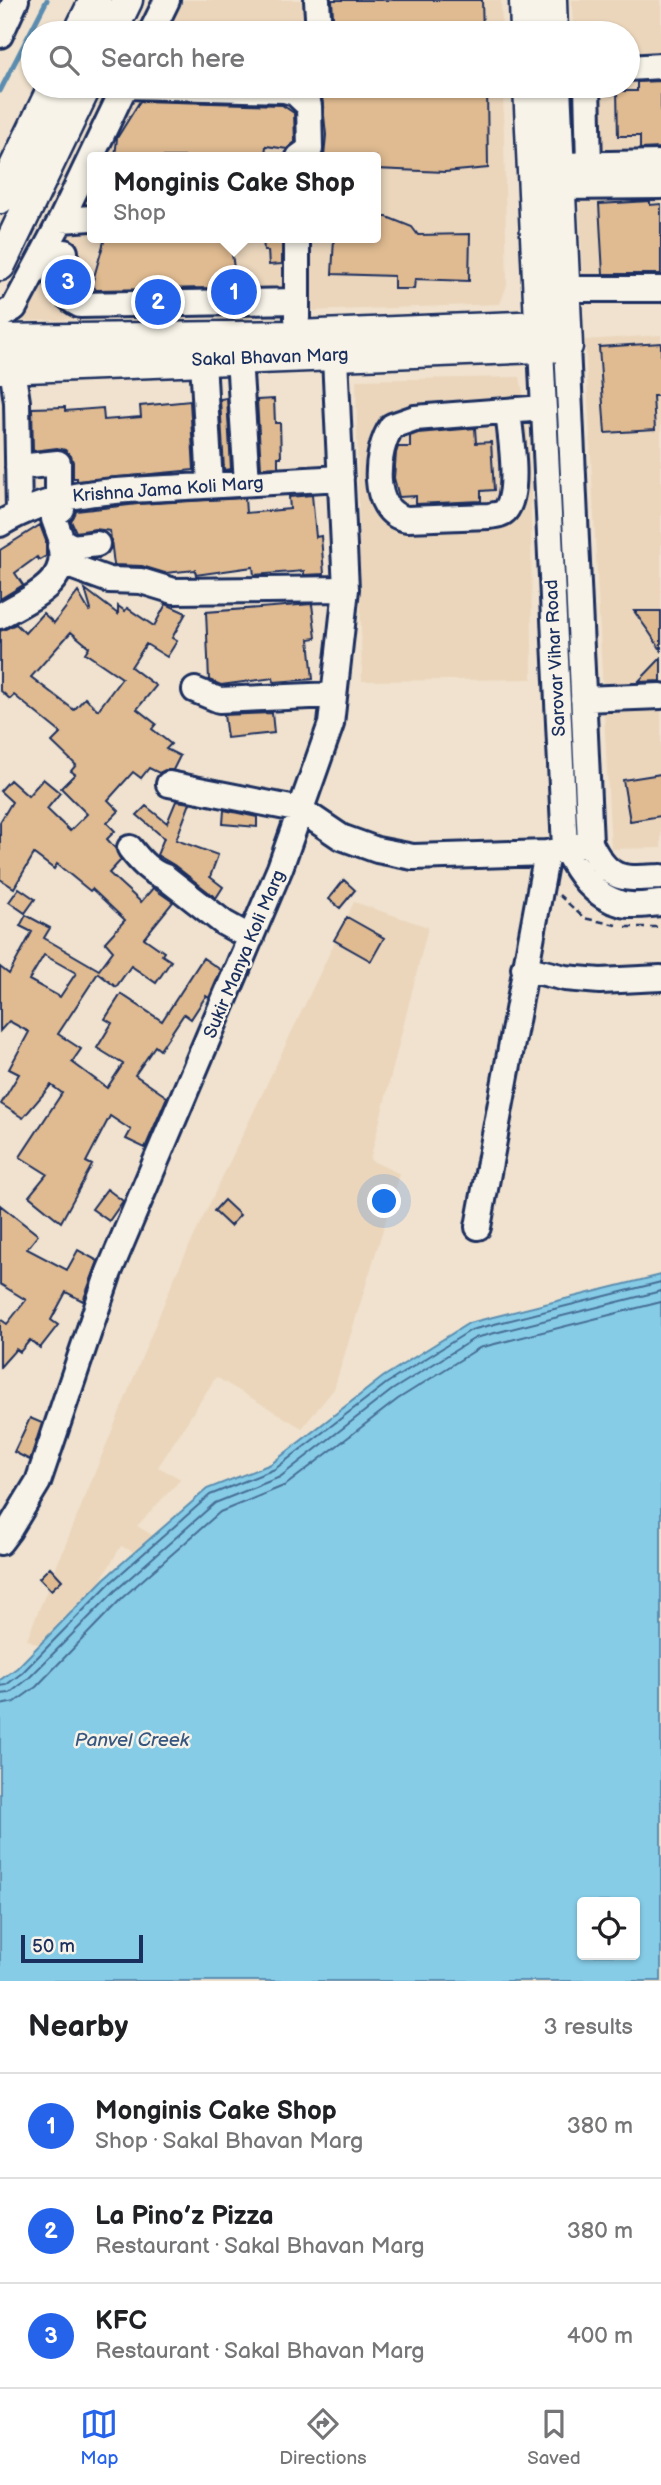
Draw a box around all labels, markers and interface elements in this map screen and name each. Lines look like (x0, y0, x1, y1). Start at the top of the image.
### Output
search box (21, 21, 640, 98)
icon: search (45, 41, 83, 79)
text: Search here (101, 44, 245, 75)
popup (87, 152, 381, 243)
text: Monginis Cake Shop (113, 168, 355, 199)
text: Shop (113, 199, 166, 227)
pin: 3 (45, 256, 91, 308)
pin: 1 (211, 266, 257, 318)
pin: 2 (135, 276, 181, 328)
street label: Sakal Bhavan Marg (191, 344, 349, 371)
street label: Krishna Jama Koli Marg (72, 472, 264, 507)
street label: Sarovar Vihar Road (541, 579, 570, 737)
street label: Sukir Manya Koli Marg (199, 867, 289, 1042)
your location (367, 1184, 401, 1218)
water label: Panvel Creek (75, 1729, 190, 1752)
map controls (577, 1897, 640, 1960)
button: locate (577, 1897, 640, 1960)
scale bar (21, 1932, 144, 1964)
text: 50 m (32, 1935, 75, 1958)
text: Nearby (28, 2009, 128, 2045)
text: 3 results (544, 2013, 633, 2041)
text: Monginis Cake Shop (95, 2096, 337, 2127)
text: 1 (46, 2112, 56, 2140)
text: 380 m (567, 2112, 633, 2140)
text: Shop · Sakal Bhavan Marg (95, 2127, 363, 2155)
text: La Pino’z Pizza (95, 2201, 274, 2232)
text: 2 (44, 2217, 58, 2245)
text: 380 m (567, 2217, 633, 2245)
text: Restaurant · Sakal Bhavan Marg (95, 2232, 425, 2260)
text: KFC (95, 2306, 147, 2337)
text: 3 (44, 2322, 58, 2350)
text: 400 m (567, 2322, 633, 2350)
text: Restaurant · Sakal Bhavan Marg (95, 2337, 425, 2365)
tab: Map (80, 2405, 119, 2470)
tab: Directions (279, 2405, 367, 2470)
tab: Saved (527, 2405, 581, 2470)

